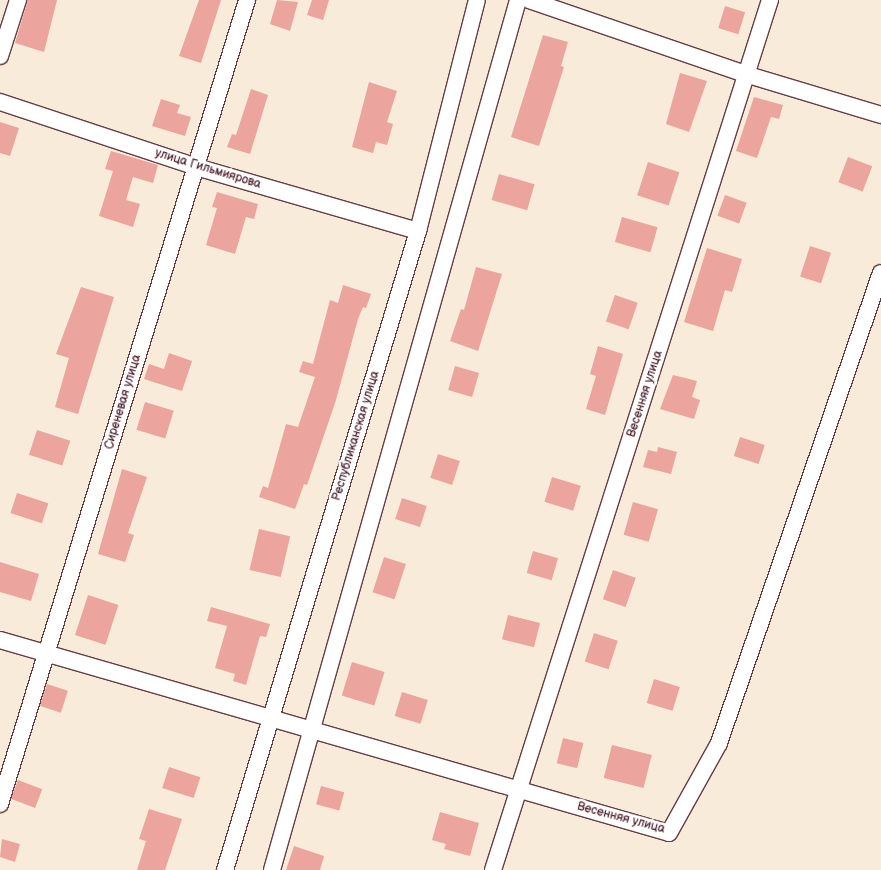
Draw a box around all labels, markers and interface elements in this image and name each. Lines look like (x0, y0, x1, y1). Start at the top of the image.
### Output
street label: улица Гильмиярова (153, 146, 263, 192)
street label: Весенняя улица (624, 349, 666, 439)
street label: Сиреневая улица (102, 353, 144, 451)
street label: Республиканская улица (329, 369, 383, 503)
street label: Весенняя улица (576, 799, 666, 837)

